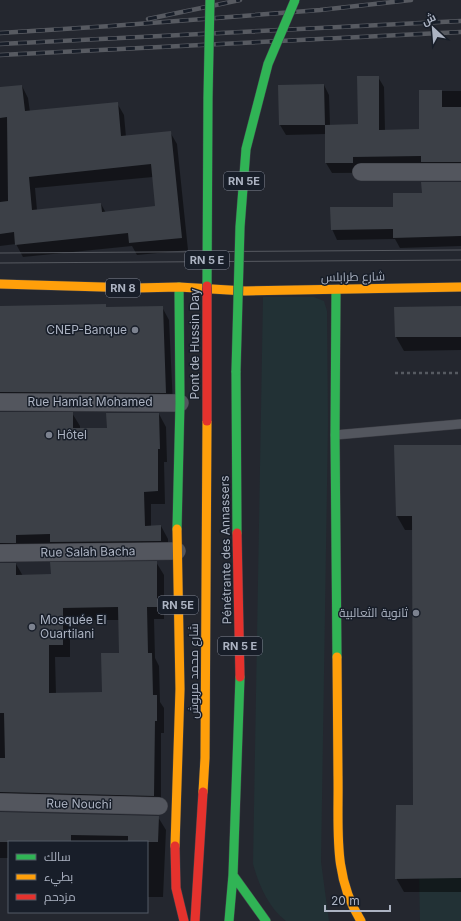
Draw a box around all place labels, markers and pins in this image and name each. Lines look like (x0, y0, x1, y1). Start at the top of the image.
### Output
place label: CNEP-Banque (46, 322, 127, 337)
marker: CNEP-Banque (130, 325, 140, 335)
place label: Hôtel (57, 427, 87, 442)
marker: Hôtel (44, 430, 54, 440)
place label: ثانوية الثعالبية (339, 605, 409, 620)
marker: ثانوية الثعالبية (411, 608, 421, 618)
place label: Mosquée El Ouartilani (40, 612, 106, 641)
marker: Mosquée El Ouartilani (27, 622, 37, 632)

